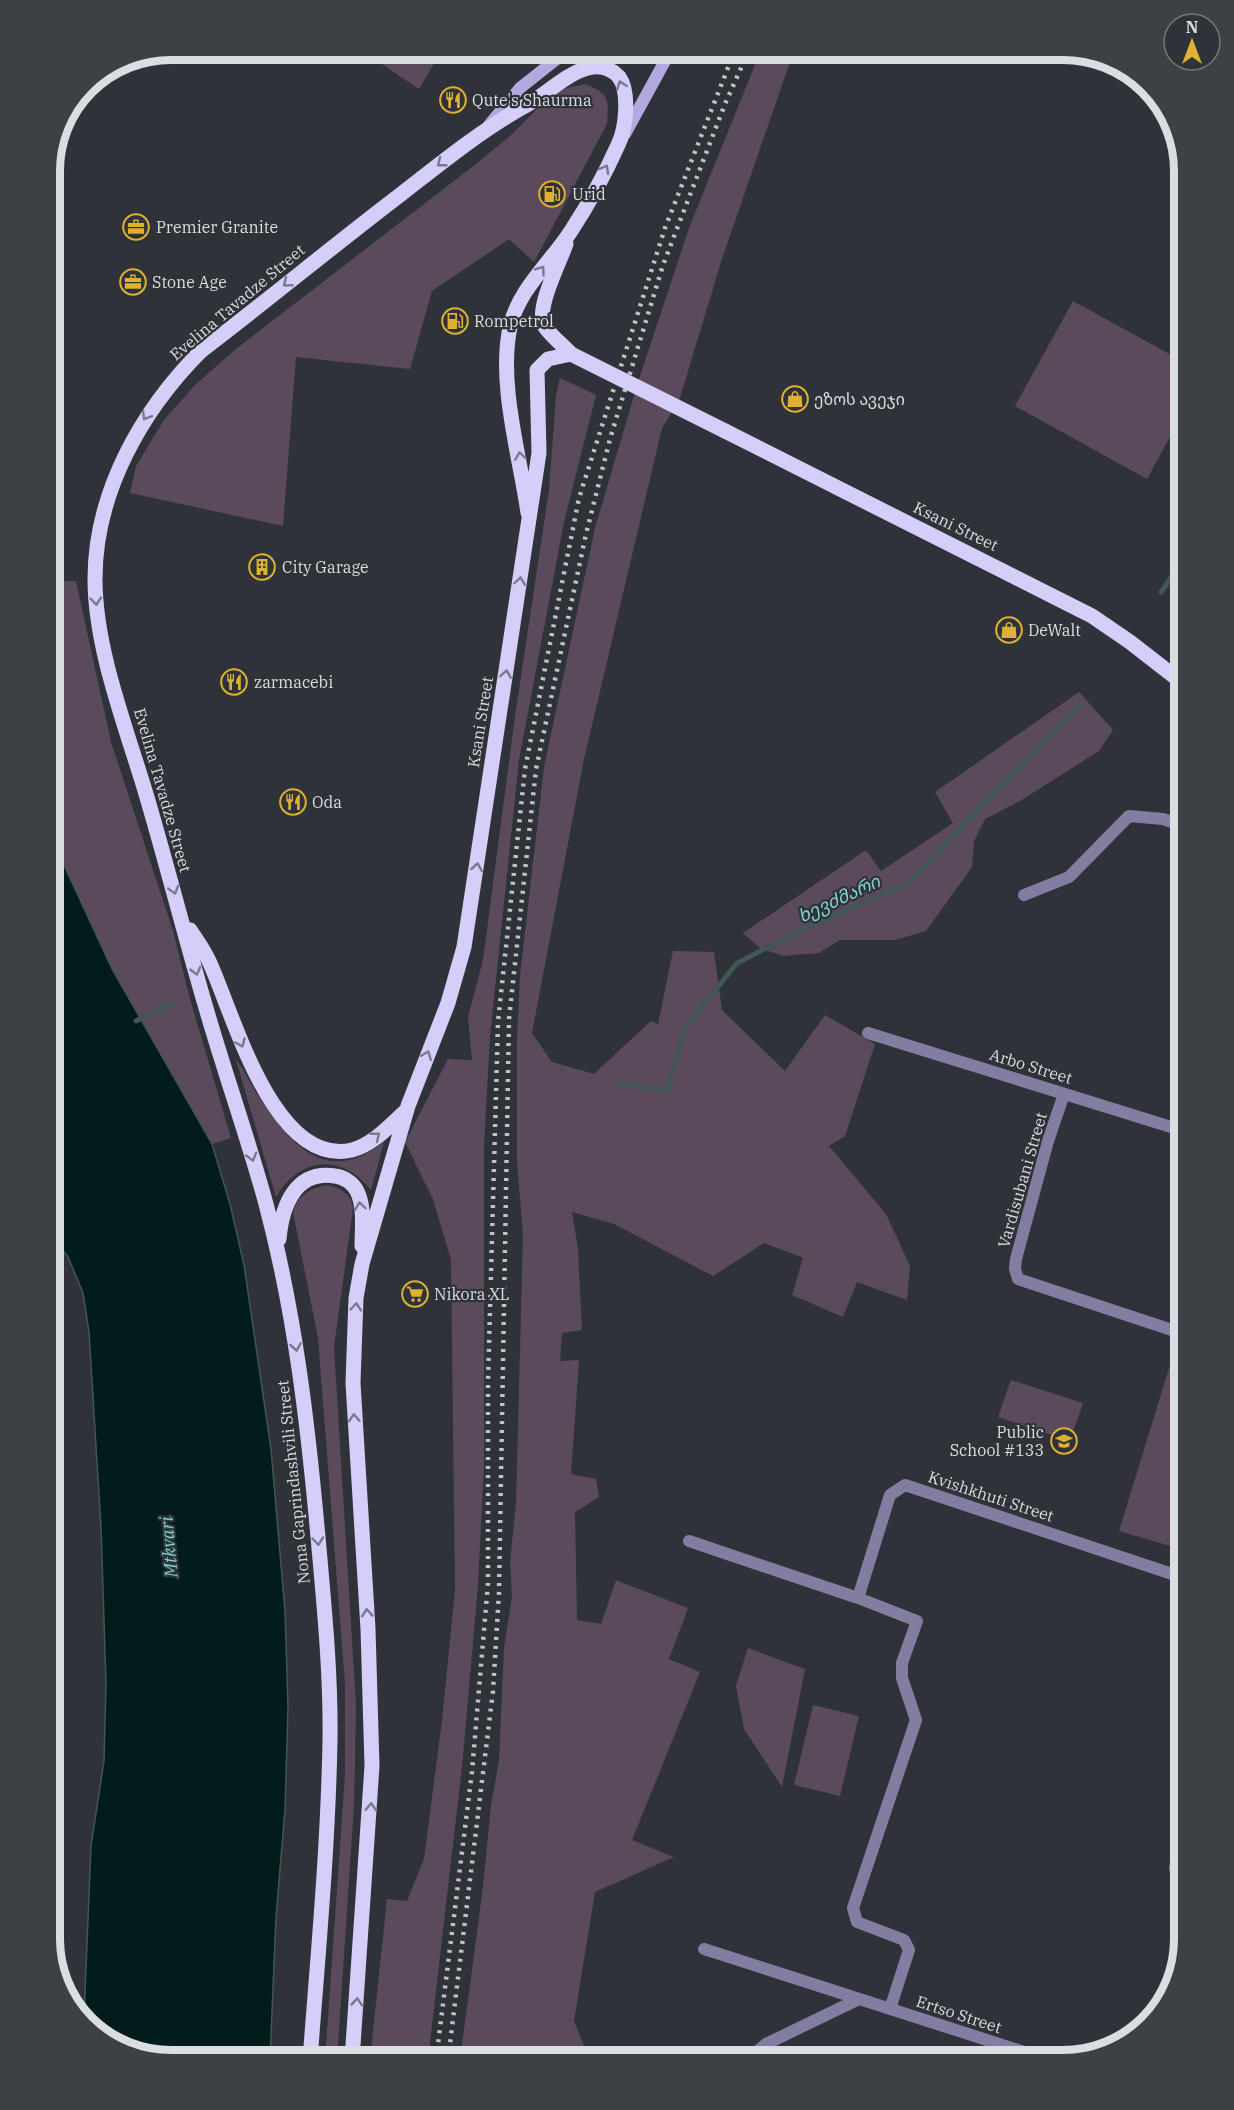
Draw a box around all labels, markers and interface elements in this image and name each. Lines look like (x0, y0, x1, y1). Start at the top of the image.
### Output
north arrow (1162, 12, 1222, 72)
text: N (1186, 17, 1198, 37)
one-way arrow (616, 80, 629, 91)
restaurant icon: Qute's Shaurma (438, 85, 468, 115)
place label: Qute's Shaurma (472, 90, 592, 110)
one-way arrow (436, 156, 447, 167)
one-way arrow (598, 165, 609, 175)
fuel station icon: Urid (537, 179, 567, 209)
place label: Urid (572, 184, 606, 204)
office icon: Premier Granite (121, 212, 151, 242)
place label: Premier Granite (156, 217, 278, 237)
street label: Evelina Tavadze Street (165, 239, 309, 364)
one-way arrow (534, 266, 545, 277)
office icon: Stone Age (118, 267, 148, 297)
place label: Stone Age (152, 272, 227, 292)
one-way arrow (283, 276, 294, 287)
fuel station icon: Rompetrol (440, 306, 470, 336)
place label: Rompetrol (474, 311, 554, 331)
shop icon: ეზოს ავეჯი (780, 384, 810, 414)
place label: ეზოს ავეჯი (814, 389, 905, 409)
one-way arrow (142, 410, 154, 420)
one-way arrow (514, 451, 526, 460)
street label: Ksani Street (910, 497, 1002, 555)
building icon: City Garage (247, 552, 277, 582)
place label: City Garage (282, 557, 369, 577)
one-way arrow (513, 577, 525, 586)
one-way arrow (89, 597, 102, 606)
shop icon: DeWalt (994, 615, 1024, 645)
place label: DeWalt (1028, 620, 1081, 640)
restaurant icon: zarmacebi (219, 667, 249, 697)
one-way arrow (499, 670, 511, 679)
place label: zarmacebi (254, 672, 333, 692)
street label: Ksani Street (463, 675, 497, 769)
street label: Evelina Tavadze Street (130, 706, 196, 875)
restaurant icon: Oda (278, 787, 308, 817)
place label: Oda (312, 792, 342, 812)
one-way arrow (470, 862, 482, 872)
water label: ხევძმარი (794, 869, 884, 928)
one-way arrow (167, 885, 179, 895)
one-way arrow (188, 966, 201, 976)
one-way arrow (233, 1037, 245, 1048)
street label: Arbo Street (987, 1044, 1075, 1088)
one-way arrow (420, 1050, 432, 1061)
street label: Vardisubani Street (993, 1109, 1051, 1250)
one-way arrow (370, 1133, 381, 1144)
one-way arrow (245, 1151, 257, 1162)
one-way arrow (355, 1201, 367, 1211)
supermarket icon: Nikora XL (400, 1279, 430, 1309)
place label: Nikora XL (434, 1284, 509, 1304)
one-way arrow (349, 1303, 362, 1312)
one-way arrow (289, 1343, 301, 1352)
street label: Nona Gaprindashvili Street (272, 1379, 314, 1585)
one-way arrow (348, 1414, 361, 1423)
place label: Public School #133 (950, 1422, 1044, 1460)
school or university icon: Public School #133 (1049, 1426, 1079, 1456)
street label: Kvishkhuti Street (926, 1466, 1057, 1526)
water label: Mtkvari (154, 1515, 183, 1580)
one-way arrow (311, 1536, 324, 1545)
one-way arrow (361, 1608, 374, 1617)
one-way arrow (364, 1803, 377, 1812)
street label: Ertso Street (914, 1991, 1005, 2037)
one-way arrow (350, 1997, 363, 2006)

